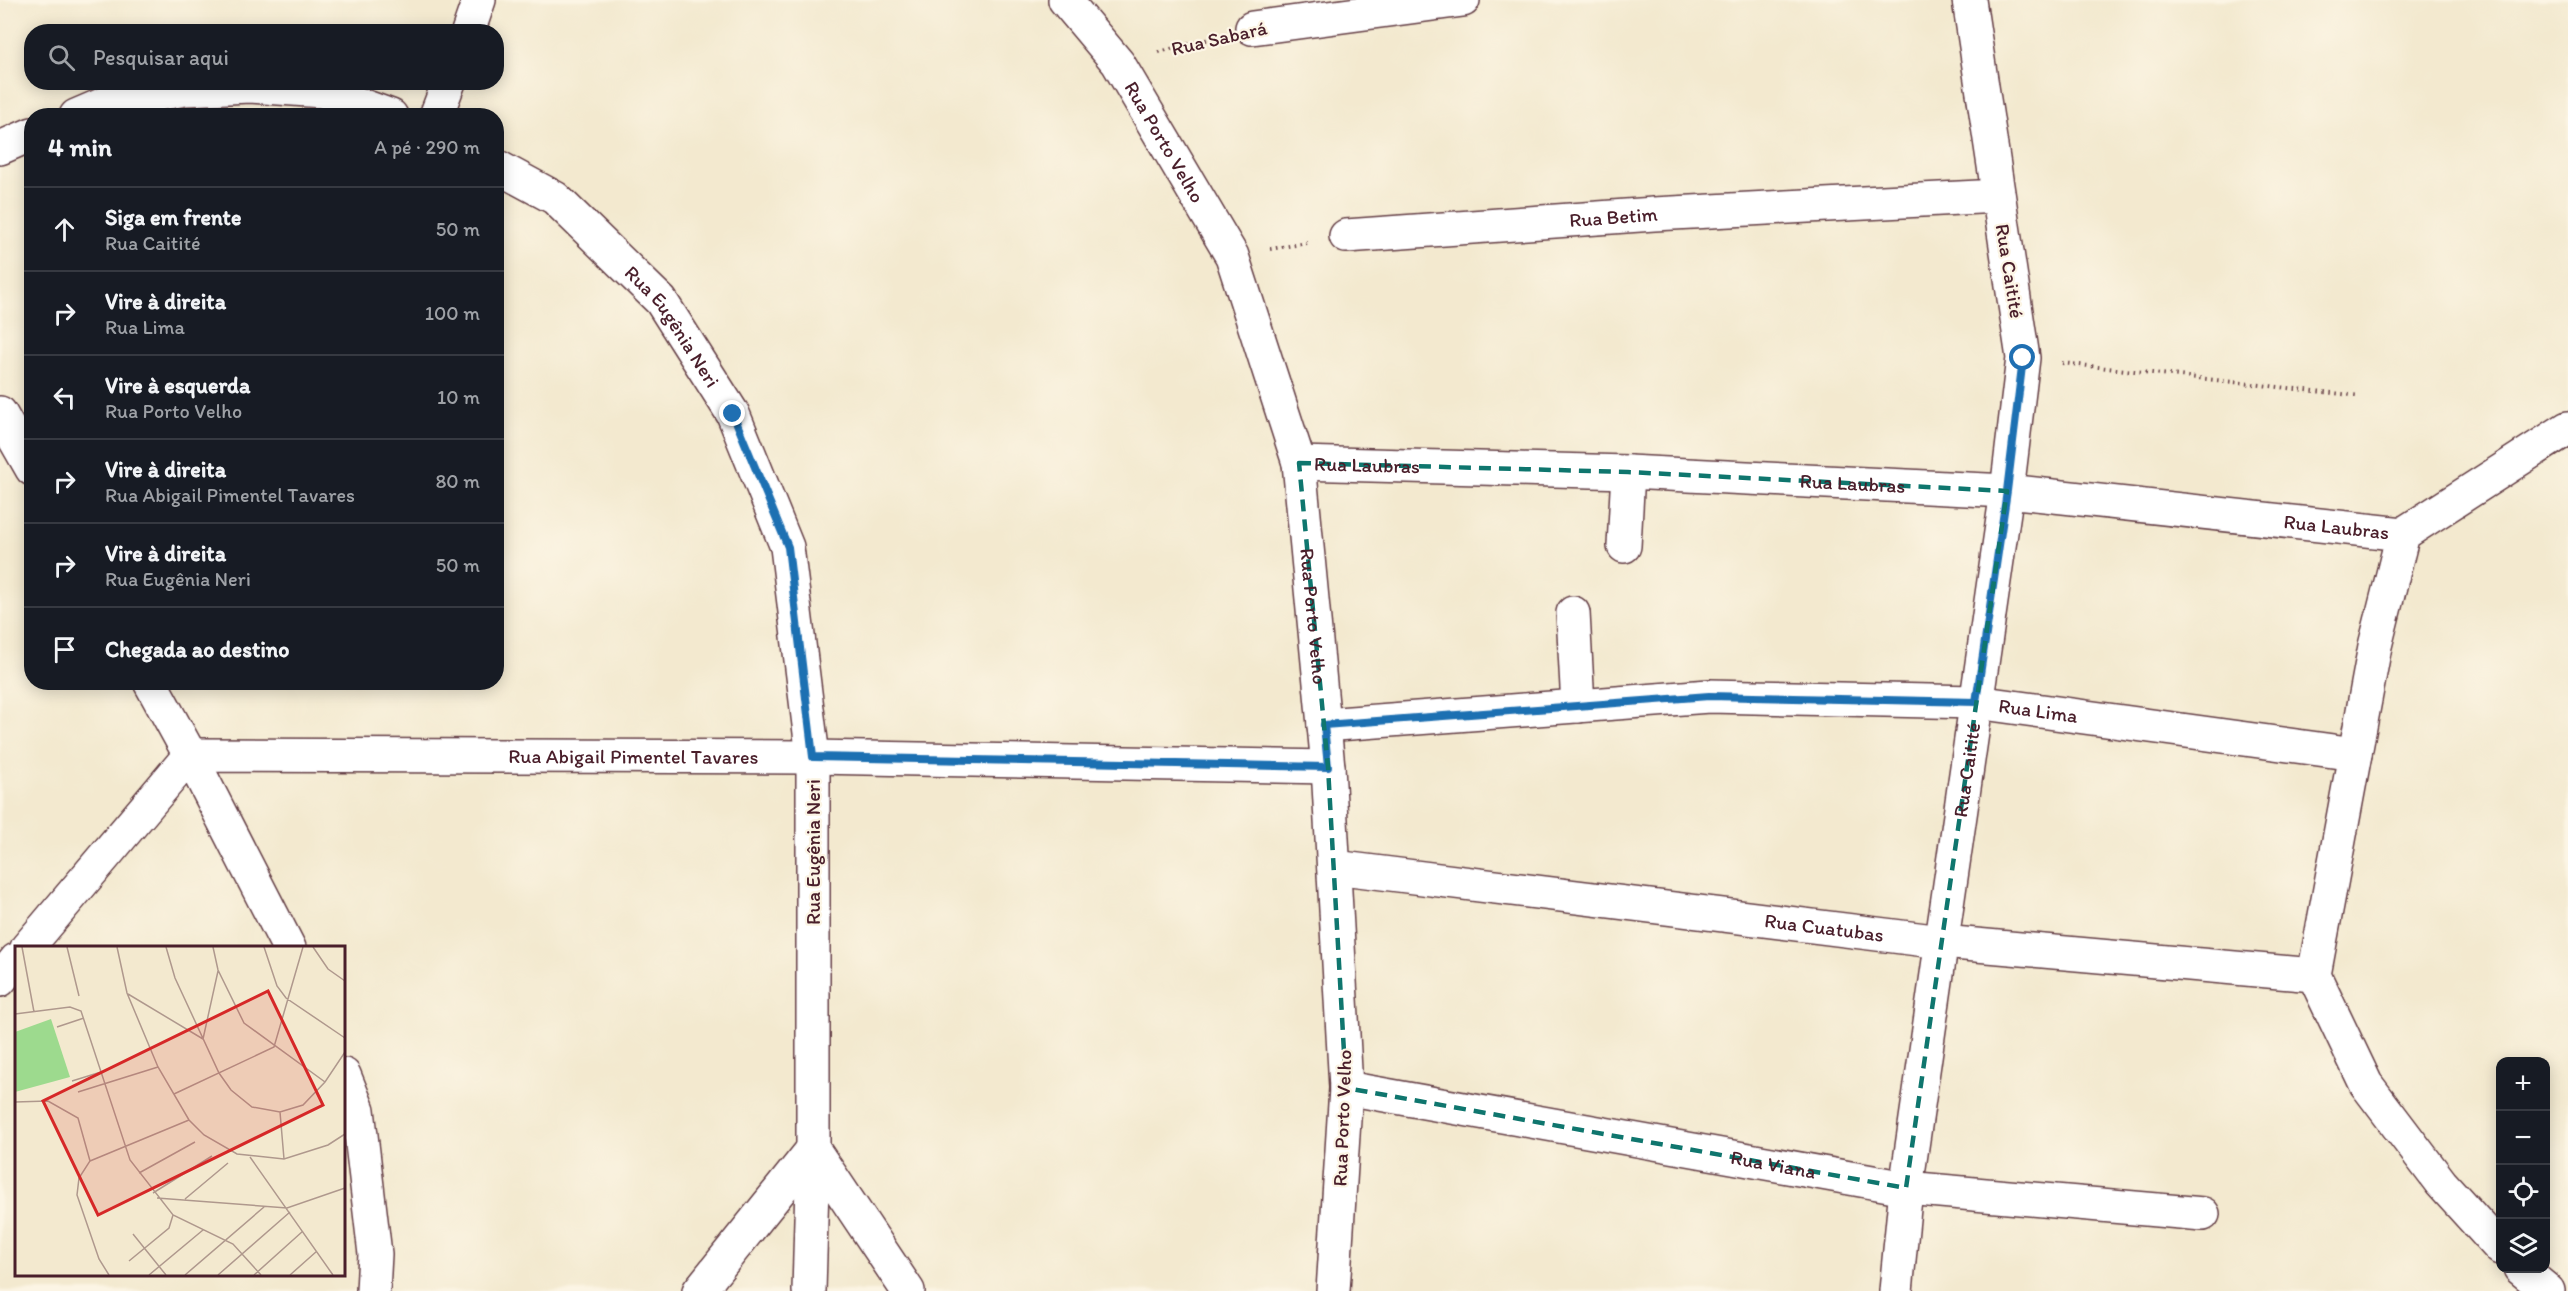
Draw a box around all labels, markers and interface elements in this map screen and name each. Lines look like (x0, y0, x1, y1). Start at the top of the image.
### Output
street label: Rua Sabará (1169, 15, 1270, 61)
search box (24, 24, 504, 90)
icon: search (45, 41, 78, 74)
text: Pesquisar aqui (93, 44, 229, 71)
street label: Rua Porto Velho (1119, 77, 1210, 207)
text: 4 min (48, 131, 112, 163)
text: A pé · 290 m (374, 135, 480, 159)
street label: Rua Betim (1568, 202, 1658, 232)
text: Siga em frente (105, 204, 241, 231)
icon: ahead (48, 213, 81, 246)
text: 50 m (436, 217, 480, 241)
street label: Rua Caitité (1991, 222, 2029, 320)
text: Rua Caitité (105, 231, 201, 255)
street label: Rua Eugênia Neri (620, 260, 725, 392)
text: Vire à direita (105, 288, 226, 315)
icon: right (48, 297, 81, 330)
text: 100 m (425, 301, 480, 325)
text: Rua Lima (105, 315, 185, 339)
route start (2009, 344, 2035, 370)
text: Vire à esquerda (105, 372, 250, 399)
icon: left (48, 381, 81, 414)
text: 10 m (437, 385, 480, 409)
text: Rua Porto Velho (105, 399, 242, 423)
route end (719, 400, 745, 426)
street label: Rua Laubras (1314, 451, 1420, 478)
text: Vire à direita (105, 456, 226, 483)
icon: right (48, 465, 81, 498)
text: 80 m (435, 469, 480, 493)
street label: Rua Laubras (1799, 469, 1906, 498)
text: Rua Abigail Pimentel Tavares (105, 483, 355, 507)
street label: Rua Laubras (2283, 509, 2390, 544)
text: Vire à direita (105, 540, 226, 567)
street label: Rua Porto Velho (1295, 547, 1332, 686)
icon: right (48, 549, 81, 582)
text: 50 m (436, 553, 480, 577)
text: Rua Eugênia Neri (105, 567, 251, 591)
icon: arrive (48, 633, 81, 666)
text: Chegada ao destino (105, 636, 289, 663)
street label: Rua Lima (1997, 693, 2080, 728)
street label: Rua Caitité (1948, 721, 1985, 819)
street label: Rua Abigail Pimentel Tavares (508, 744, 759, 769)
street label: Rua Eugênia Neri (801, 779, 825, 925)
street label: Rua Cuatubas (1763, 908, 1885, 947)
inset map (15, 946, 345, 1276)
street label: Rua Porto Velho (1328, 1049, 1356, 1187)
map controls (2496, 1057, 2550, 1273)
button: + (2496, 1057, 2550, 1111)
button: − (2496, 1111, 2550, 1165)
street label: Rua Viana (1729, 1145, 1818, 1184)
button: locate (2496, 1165, 2550, 1219)
button: layers (2496, 1219, 2550, 1273)

